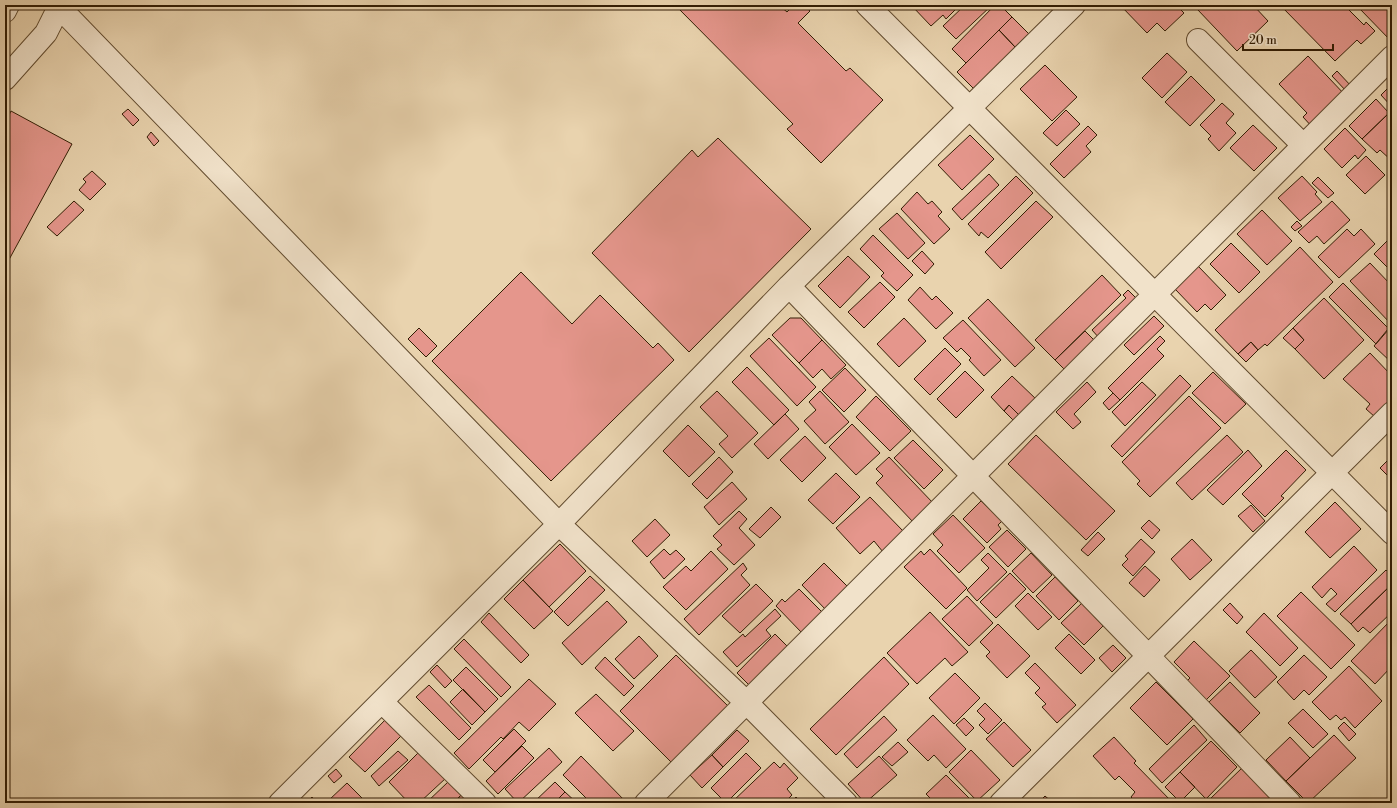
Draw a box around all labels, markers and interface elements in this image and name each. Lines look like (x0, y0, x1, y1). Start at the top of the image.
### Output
scale bar (1243, 26, 1333, 52)
text: 20 m (1249, 33, 1277, 48)

